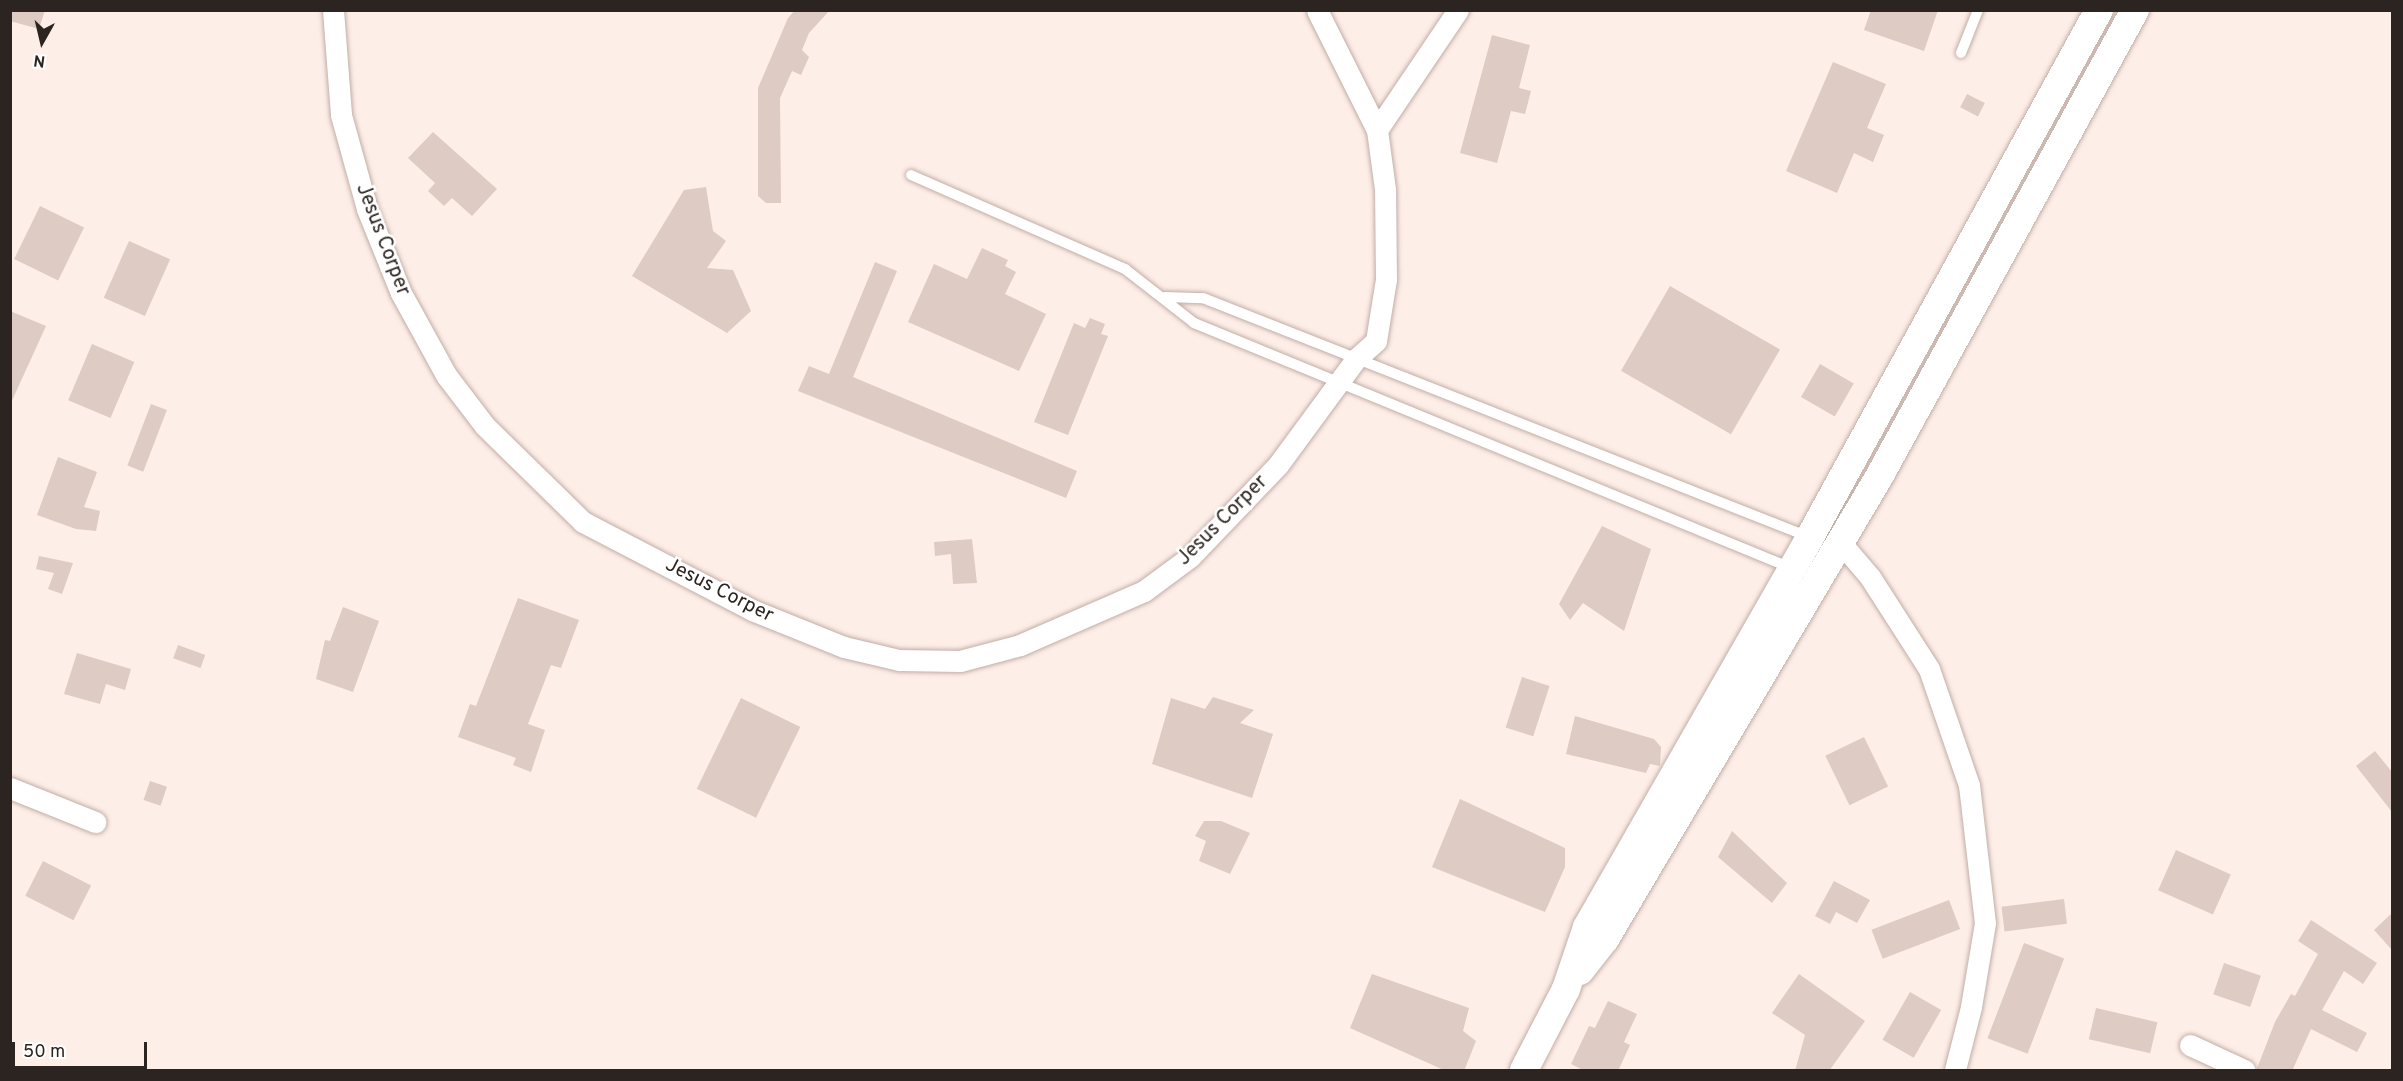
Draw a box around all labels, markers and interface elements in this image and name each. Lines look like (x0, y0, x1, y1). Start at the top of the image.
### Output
north arrow (12, 12, 72, 72)
text: N (32, 49, 47, 71)
street label: Jesus Corper (350, 181, 414, 299)
street label: Jesus Corper (1173, 471, 1273, 571)
street label: Jesus Corper (661, 553, 777, 629)
scale bar (15, 1030, 150, 1068)
text: 50 m (23, 1041, 65, 1064)

